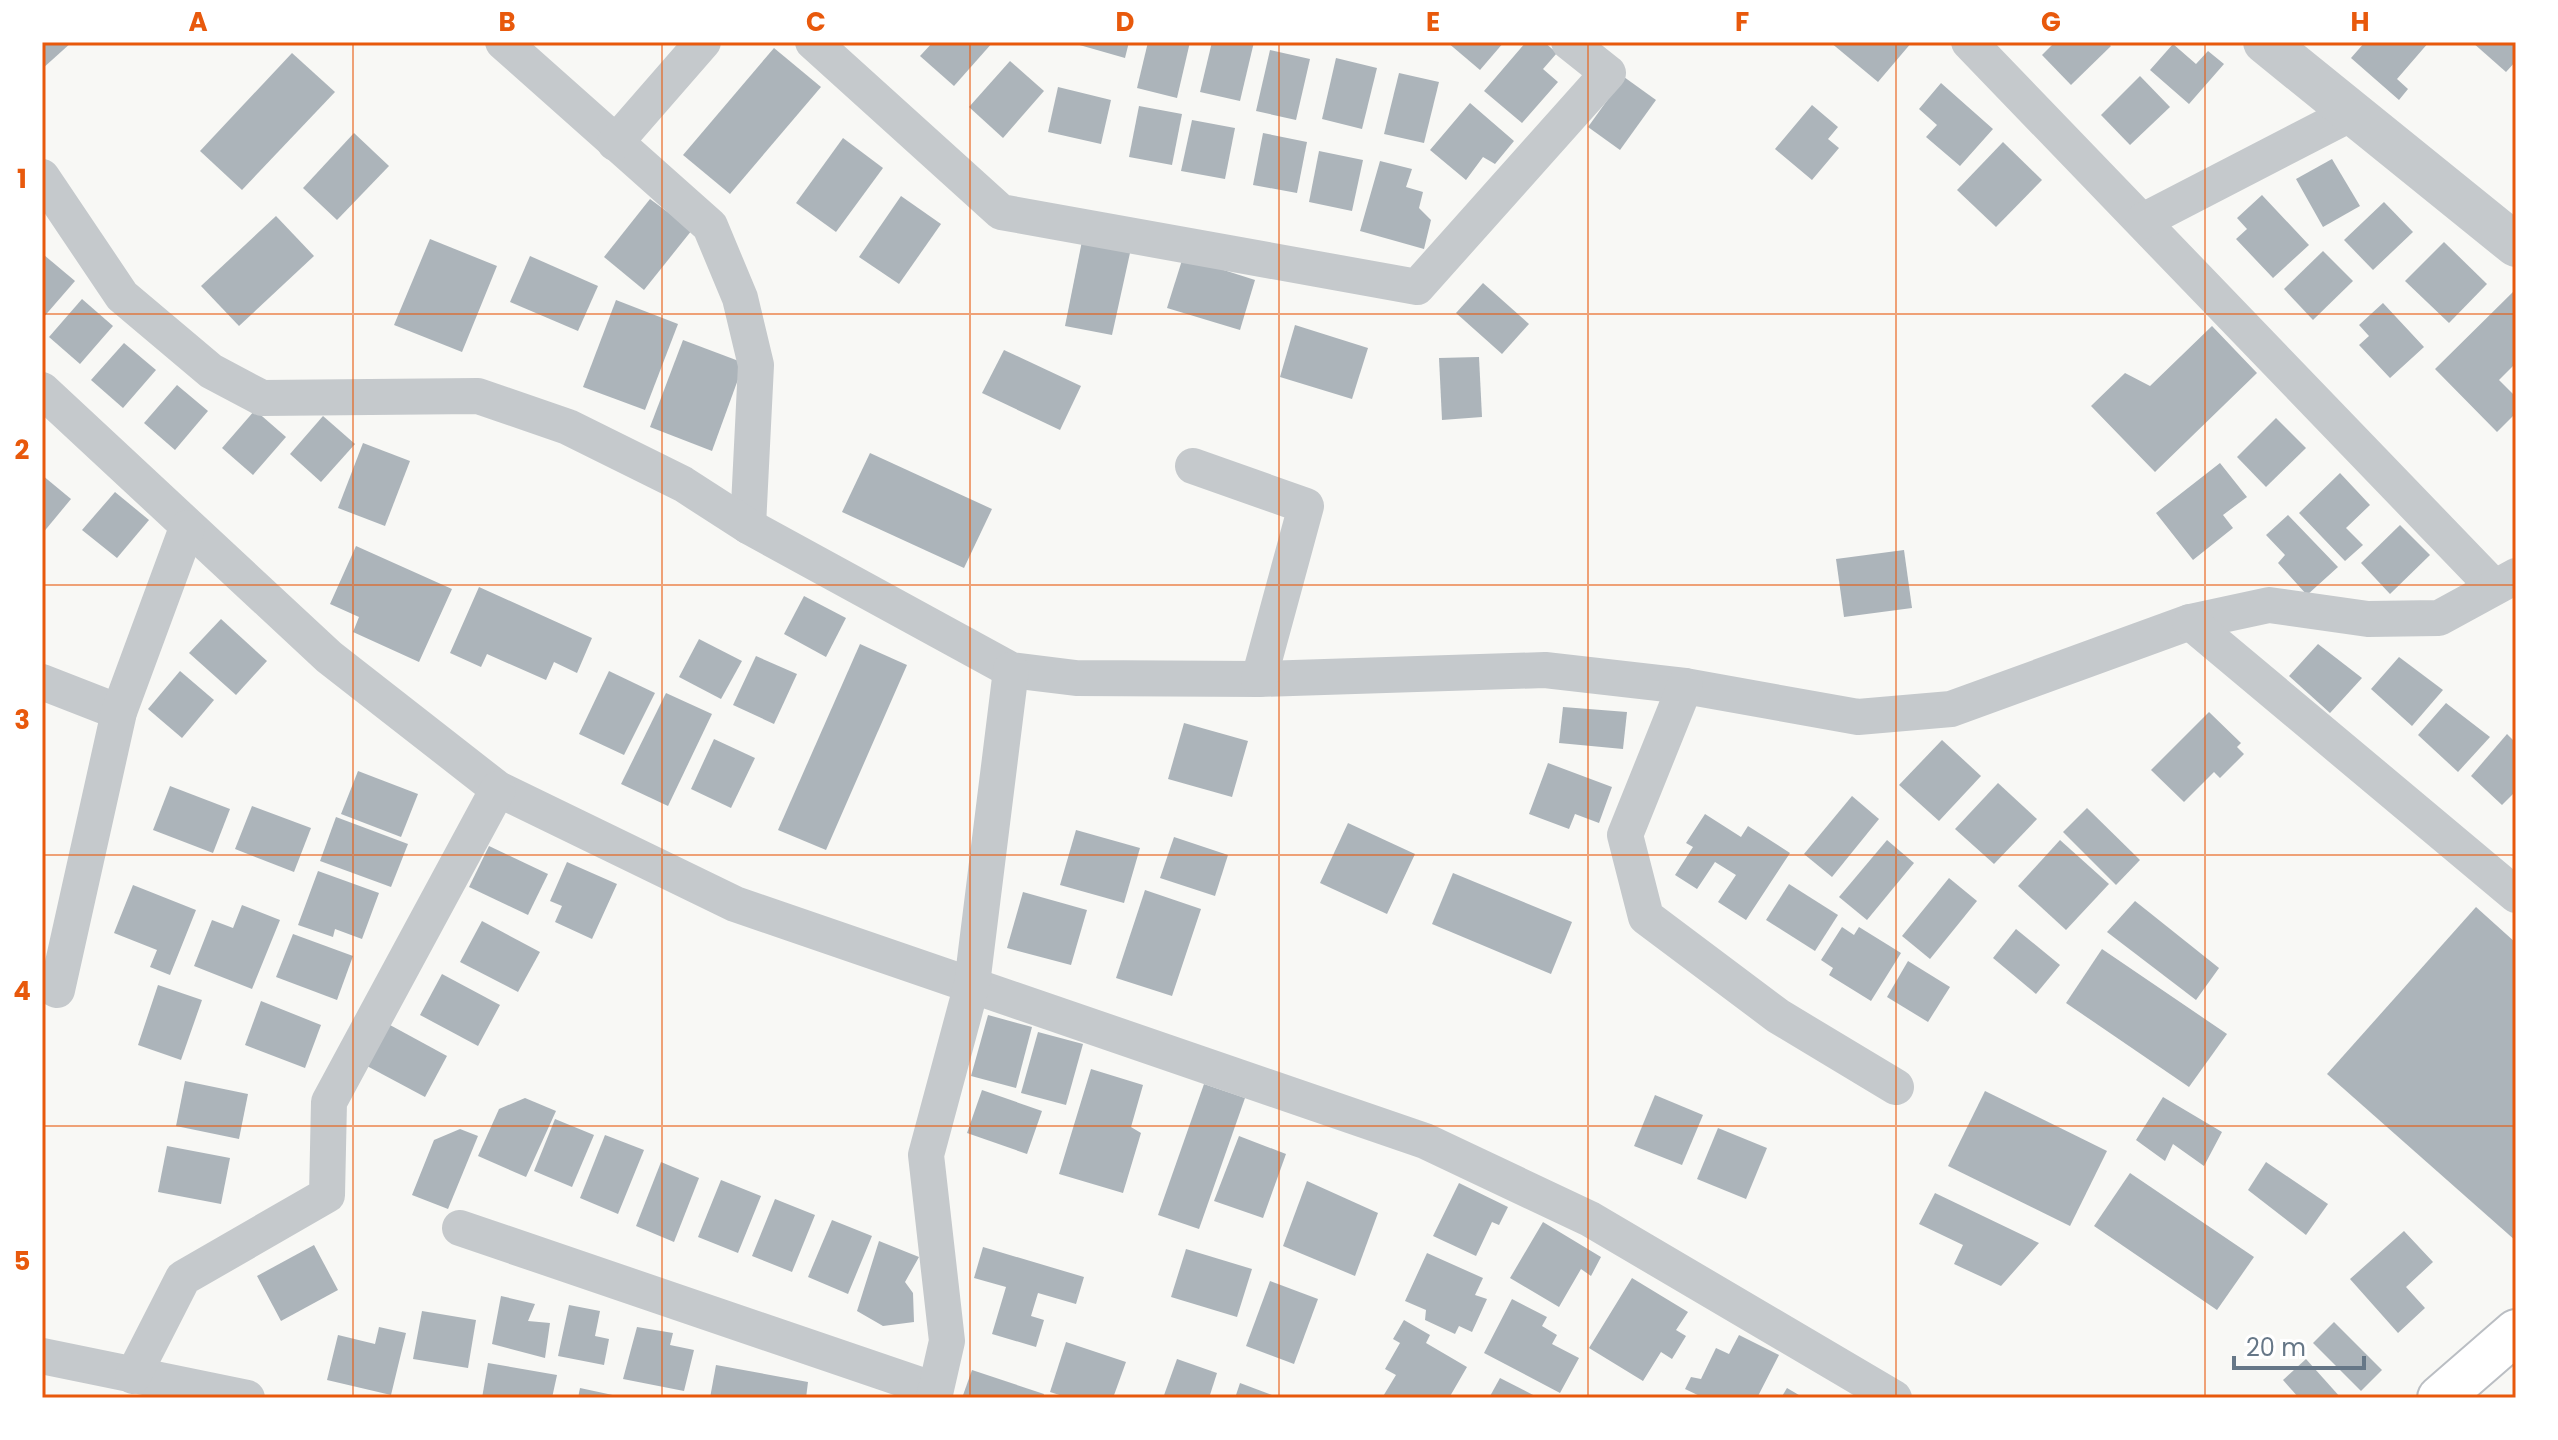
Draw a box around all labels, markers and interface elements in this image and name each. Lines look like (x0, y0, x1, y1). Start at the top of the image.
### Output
text: A (188, 4, 208, 40)
text: B (498, 4, 516, 40)
text: C (806, 4, 826, 40)
text: D (1116, 4, 1135, 40)
text: E (1426, 4, 1440, 40)
text: F (1735, 4, 1749, 40)
text: G (2041, 4, 2061, 40)
text: H (2350, 4, 2370, 40)
text: 1 (17, 161, 27, 197)
text: 2 (15, 432, 30, 468)
text: 3 (14, 702, 30, 738)
text: 4 (13, 973, 31, 1009)
text: 5 (14, 1243, 30, 1279)
scale bar (2234, 1320, 2364, 1370)
text: 20 m (2246, 1331, 2306, 1364)

